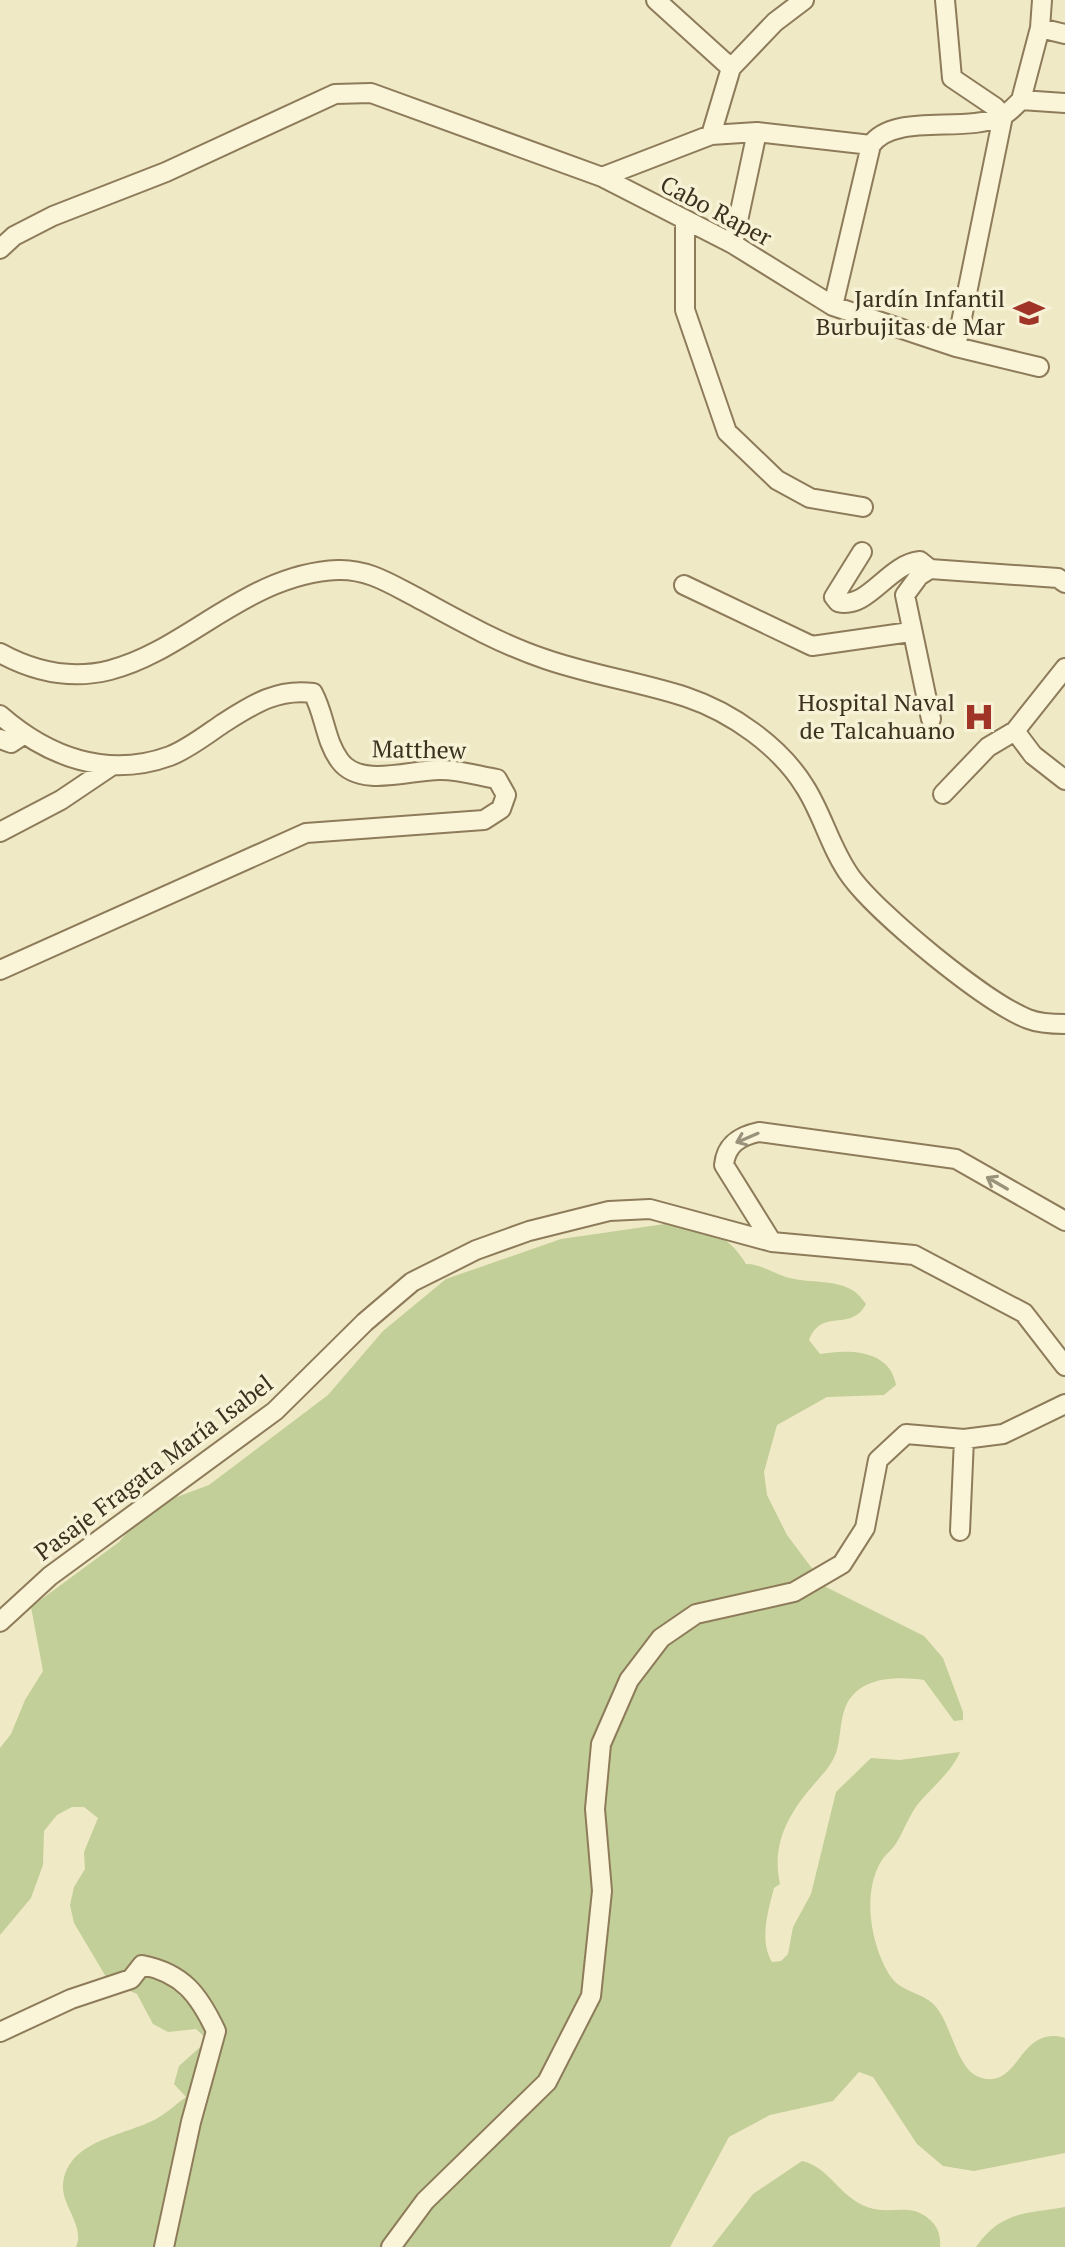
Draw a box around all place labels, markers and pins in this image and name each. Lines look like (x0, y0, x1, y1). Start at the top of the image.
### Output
place label: Jardín Infantil Burbujitas de Mar (816, 282, 1006, 342)
school or university icon: Jardín Infantil Burbujitas de Mar (1012, 296, 1046, 330)
place label: Hospital Naval de Talcahuano (798, 686, 955, 746)
hospital icon: Hospital Naval de Talcahuano (962, 700, 996, 734)

